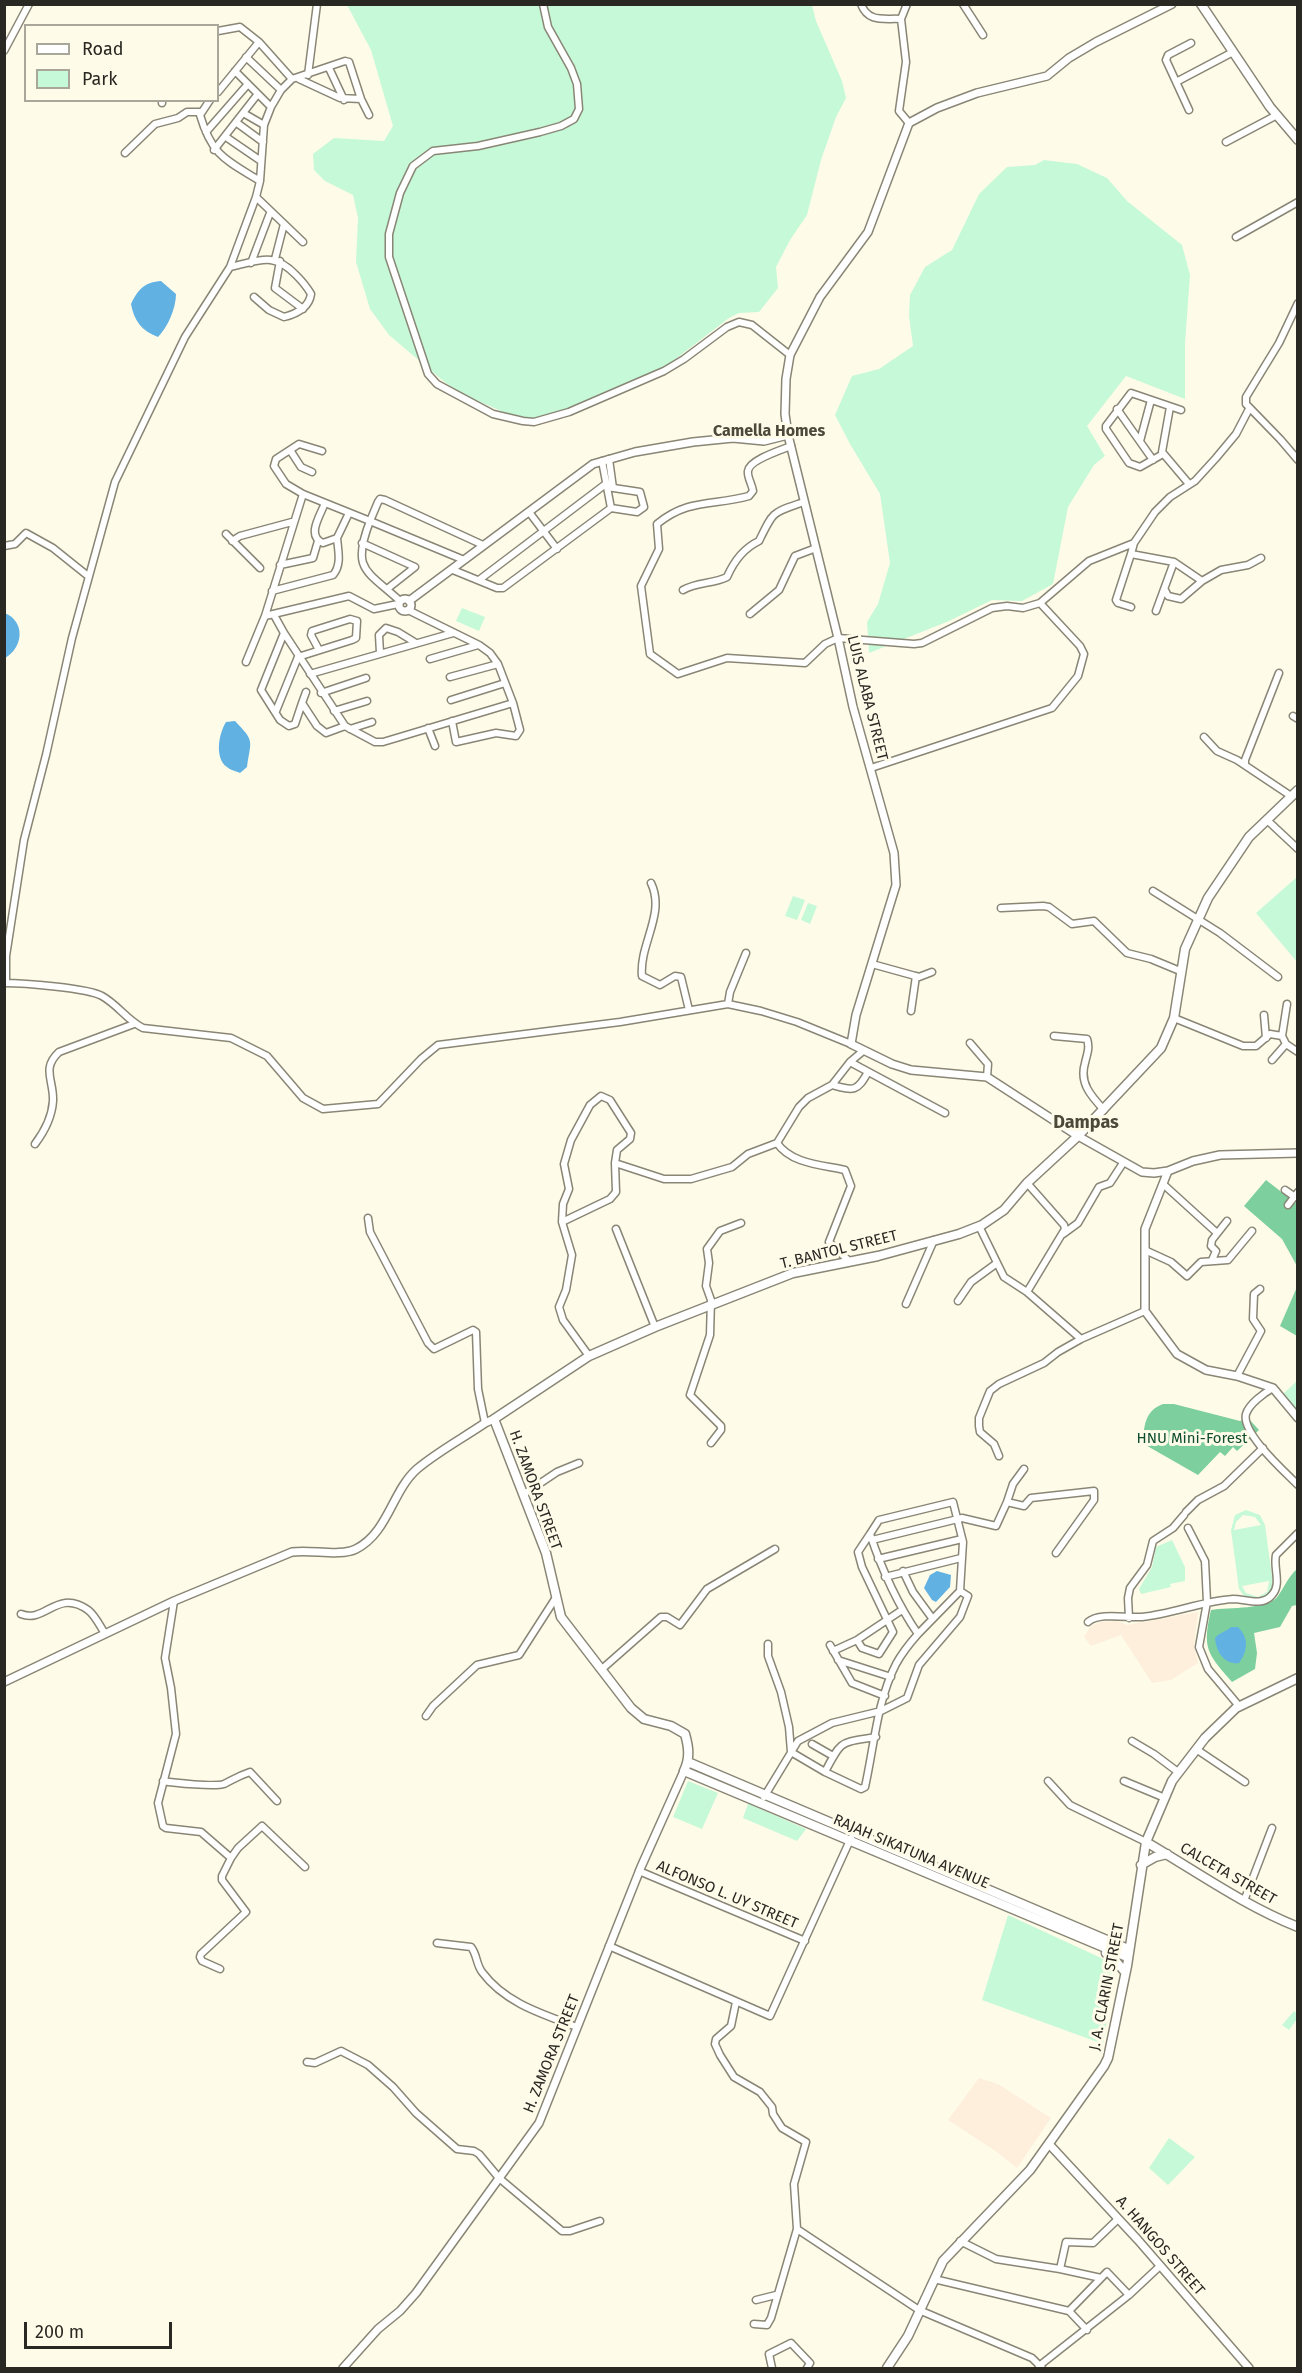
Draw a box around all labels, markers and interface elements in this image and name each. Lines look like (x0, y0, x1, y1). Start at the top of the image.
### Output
legend (24, 24, 219, 102)
text: Road (82, 38, 124, 60)
text: Park (82, 68, 117, 90)
district label: Camella Homes (713, 422, 825, 442)
street label: LUIS ALABA STREET (843, 634, 891, 762)
district label: Dampas (1053, 1112, 1119, 1134)
street label: T. BANTOL STREET (779, 1227, 899, 1273)
street label: H. ZAMORA STREET (505, 1428, 565, 1552)
park label: HNU Mini-Forest (1137, 1430, 1247, 1448)
street label: RAJAH SIKATUNA AVENUE (830, 1811, 992, 1893)
street label: CALCETA STREET (1177, 1839, 1279, 1909)
street label: ALFONSO L. UY STREET (654, 1857, 800, 1933)
street label: J. A. CLARIN STREET (1086, 1922, 1128, 2052)
street label: H. ZAMORA STREET (520, 1992, 584, 2116)
street label: A. HANGOS STREET (1112, 2193, 1208, 2299)
scale bar (27, 2310, 176, 2348)
text: 200 m (35, 2321, 84, 2343)

